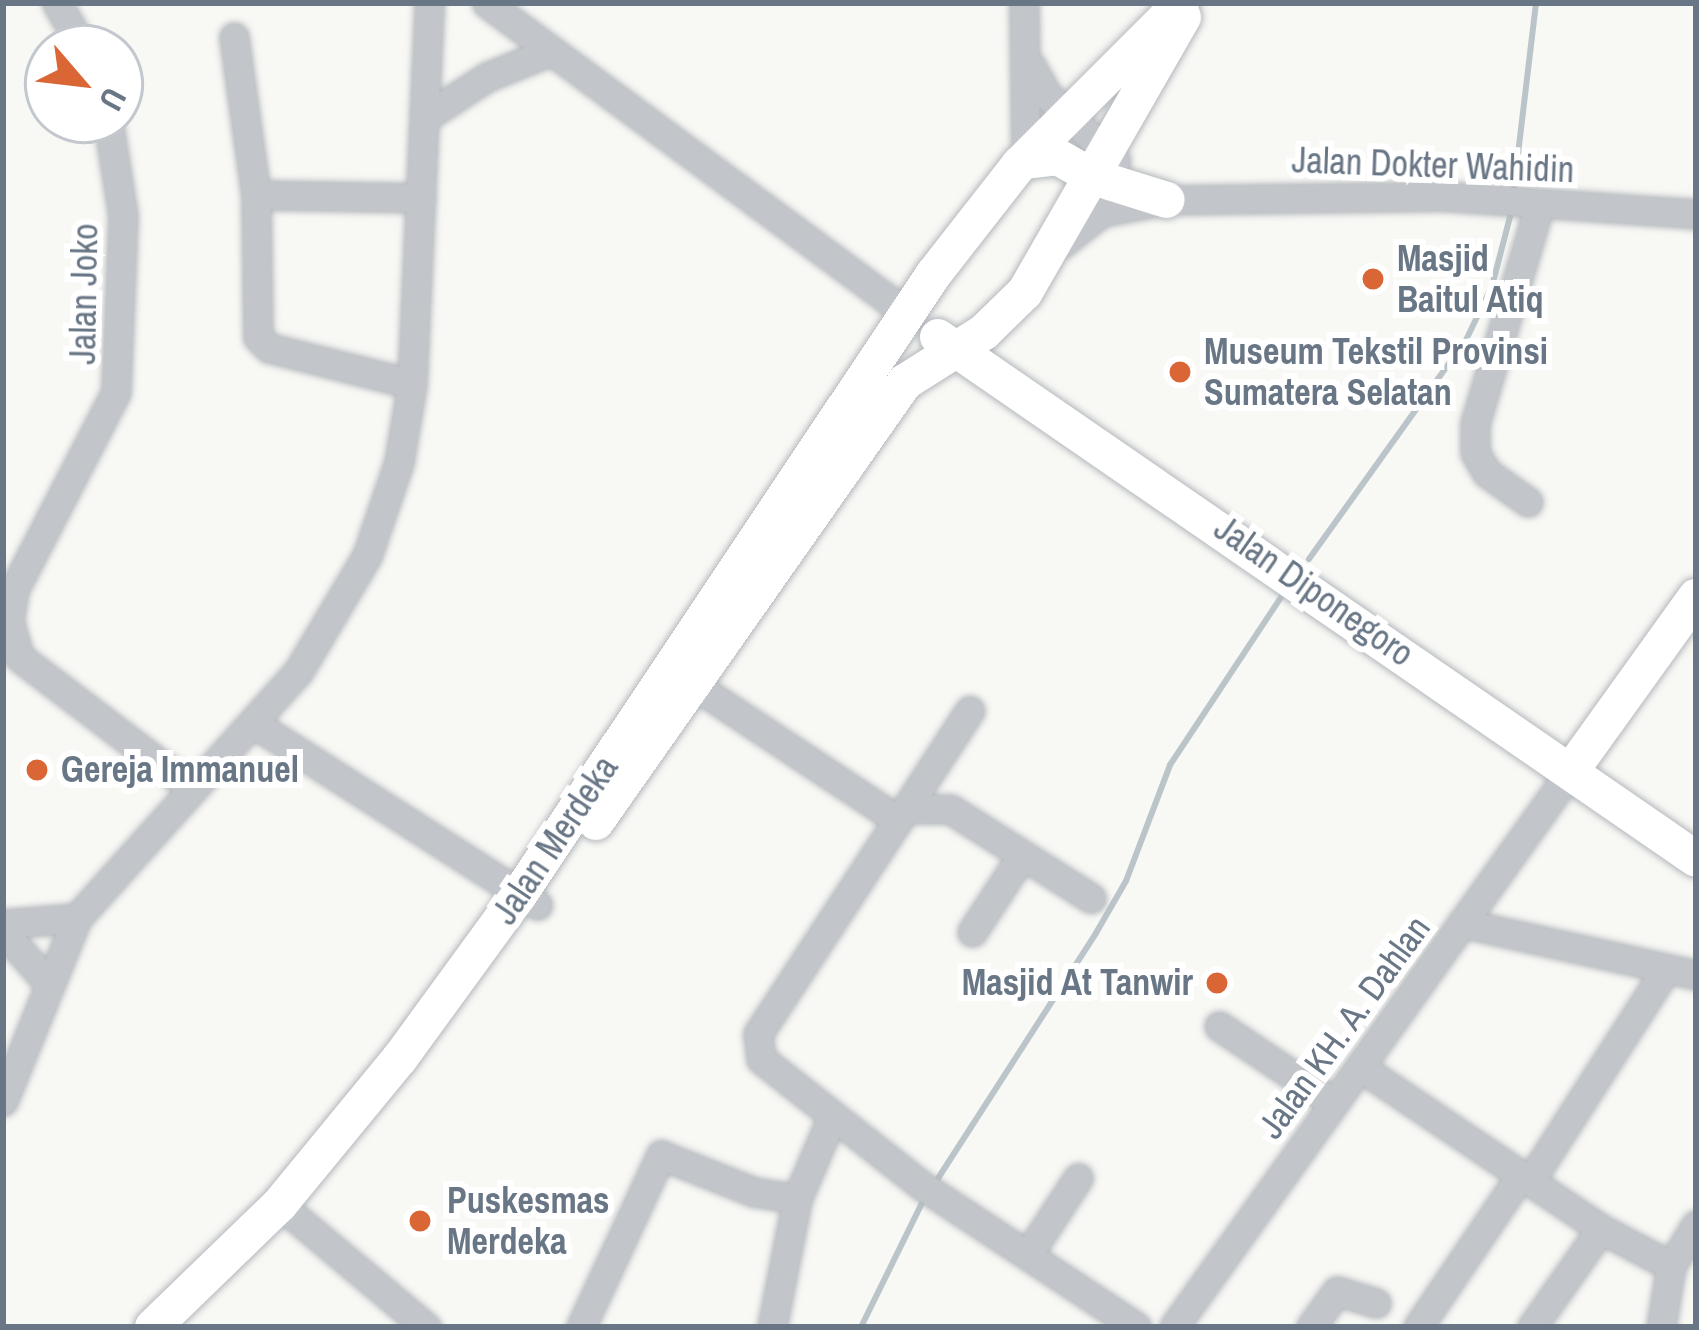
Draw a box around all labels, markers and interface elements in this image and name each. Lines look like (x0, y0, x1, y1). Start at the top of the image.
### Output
north arrow (24, 24, 144, 144)
text: U (89, 81, 137, 118)
street label: Jalan Dokter Wahidin (1291, 138, 1575, 192)
street label: Jalan Joko (61, 223, 107, 365)
place label: Masjid Baitul Atiq (1397, 236, 1545, 321)
marker: Masjid Baitul Atiq (1360, 266, 1386, 292)
place label: Museum Tekstil Provinsi Sumatera Selatan (1204, 329, 1548, 414)
marker: Museum Tekstil Provinsi Sumatera Selatan (1167, 359, 1193, 385)
street label: Jalan Diponegoro (1206, 506, 1422, 676)
place label: Gereja Immanuel (61, 748, 299, 792)
street label: Jalan Merdeka (483, 748, 627, 932)
marker: Gereja Immanuel (24, 757, 50, 783)
street label: Jalan KH. A. Dahlan (1248, 907, 1440, 1147)
place label: Masjid At Tanwir (961, 961, 1193, 1005)
marker: Masjid At Tanwir (1204, 970, 1230, 996)
place label: Puskesmas Merdeka (447, 1178, 609, 1263)
marker: Puskesmas Merdeka (404, 1205, 436, 1237)

